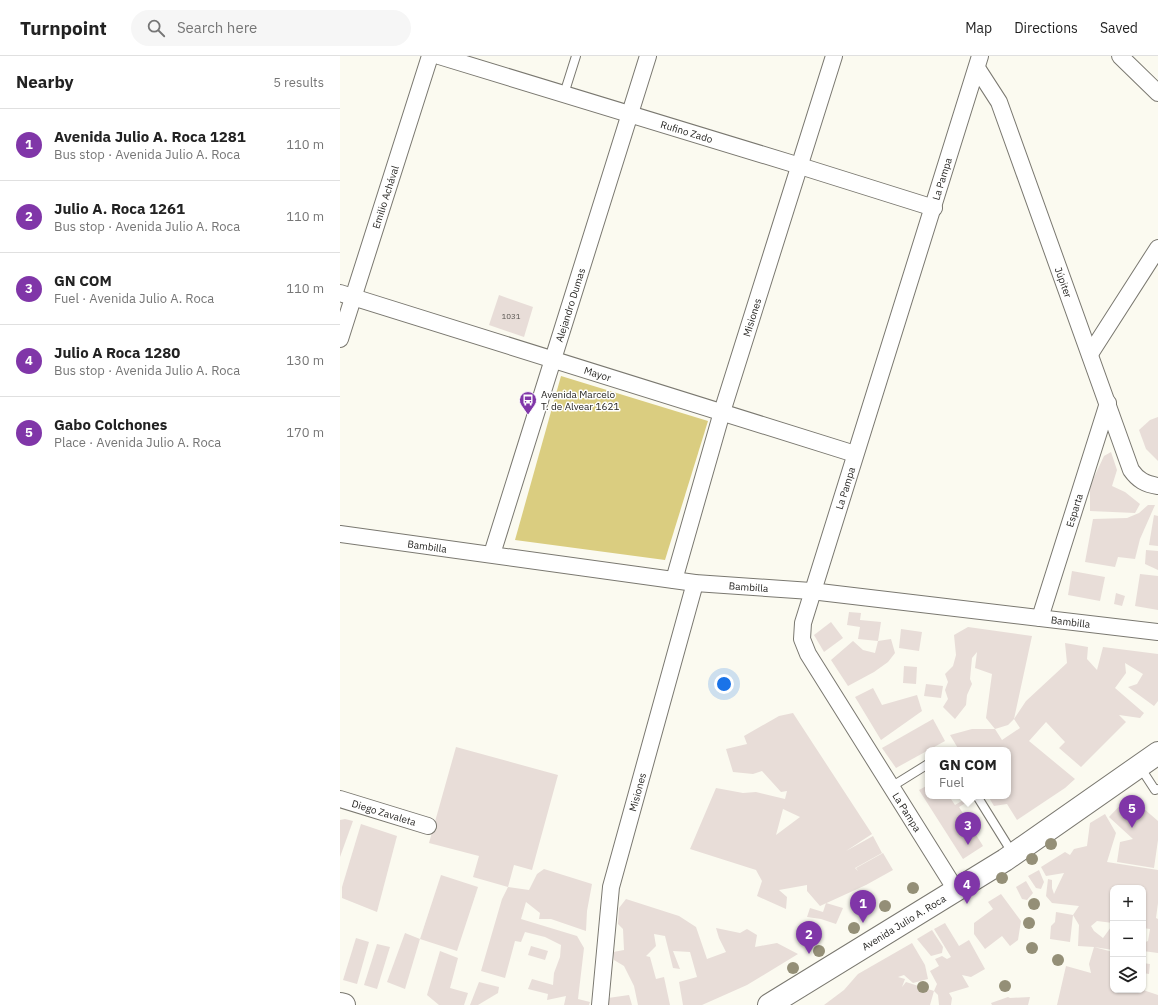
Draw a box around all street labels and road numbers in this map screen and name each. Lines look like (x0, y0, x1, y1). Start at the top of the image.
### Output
street label: Rufino Zado (659, 118, 715, 146)
street label: La Pampa (929, 156, 955, 202)
street label: Emilio Achával (369, 164, 402, 230)
street label: Júpiter (1052, 265, 1075, 300)
street label: Alejandro Dumas (553, 266, 588, 344)
street label: Misiones (740, 296, 764, 338)
street label: Mayor (582, 364, 613, 384)
street label: La Pampa (833, 465, 859, 511)
street label: Esparta (1063, 491, 1086, 529)
street label: Bambilla (407, 537, 448, 556)
street label: Bambilla (728, 579, 769, 595)
street label: Bambilla (1050, 613, 1092, 631)
street label: Misiones (626, 771, 649, 813)
street label: La Pampa (889, 790, 924, 835)
street label: Diego Zavaleta (350, 797, 418, 829)
street label: Avenida Julio A. Roca (859, 892, 949, 953)

